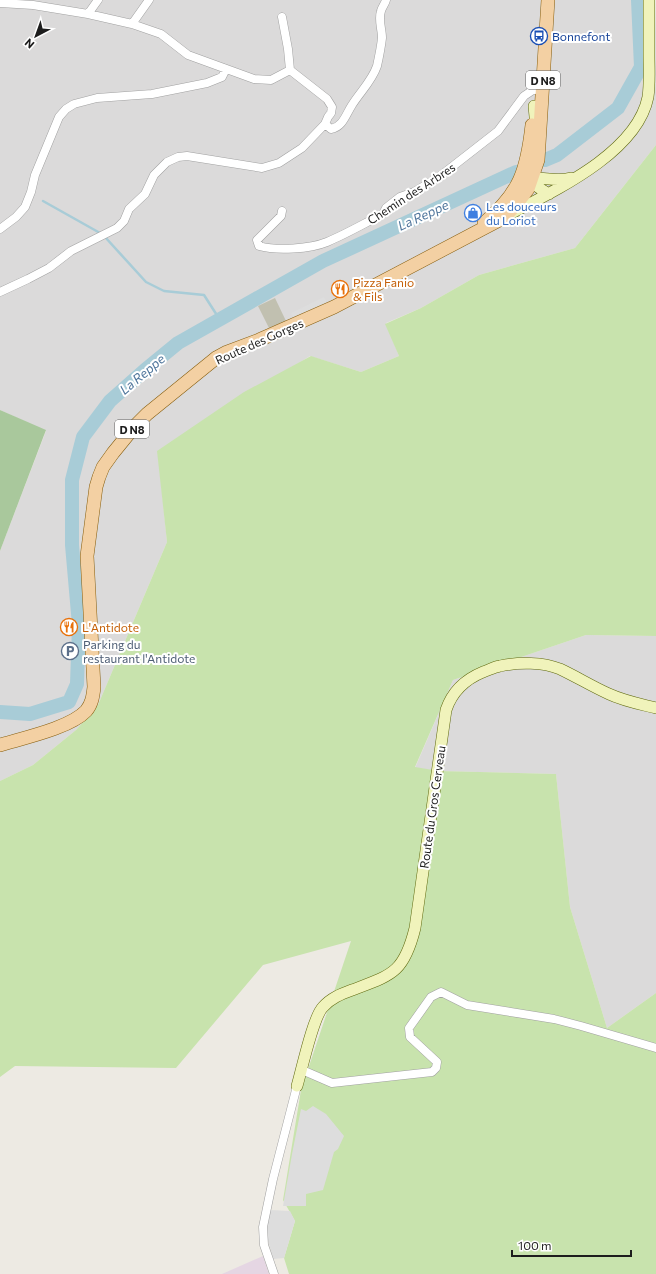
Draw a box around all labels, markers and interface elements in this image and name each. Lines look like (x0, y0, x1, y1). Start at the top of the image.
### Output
north arrow (16, 16, 56, 56)
bus stop icon: Bonnefont (529, 26, 549, 46)
place label: Bonnefont (552, 29, 610, 43)
text: N (22, 36, 36, 52)
road number: D N8 (526, 71, 560, 89)
street label: Chemin des Arbres (365, 159, 457, 227)
water label: La Reppe (395, 196, 451, 234)
place label: Les douceurs du Loriot (486, 199, 557, 227)
shop icon: Les douceurs du Loriot (463, 203, 483, 223)
place label: Pizza Fanio & Fils (353, 275, 414, 303)
restaurant icon: Pizza Fanio & Fils (330, 279, 350, 299)
street label: Route des Gorges (213, 315, 305, 367)
water label: La Reppe (116, 350, 168, 398)
road number: D N8 (115, 420, 149, 438)
restaurant icon: L'Antidote (59, 617, 79, 637)
place label: L'Antidote (82, 620, 139, 634)
place label: Parking du restaurant l'Antidote (83, 637, 195, 665)
parking icon: Parking du restaurant l'Antidote (60, 641, 80, 661)
street label: Route du Gros Cerveau (416, 745, 448, 869)
scale bar (512, 1232, 631, 1258)
text: 100 m (518, 1238, 552, 1252)

